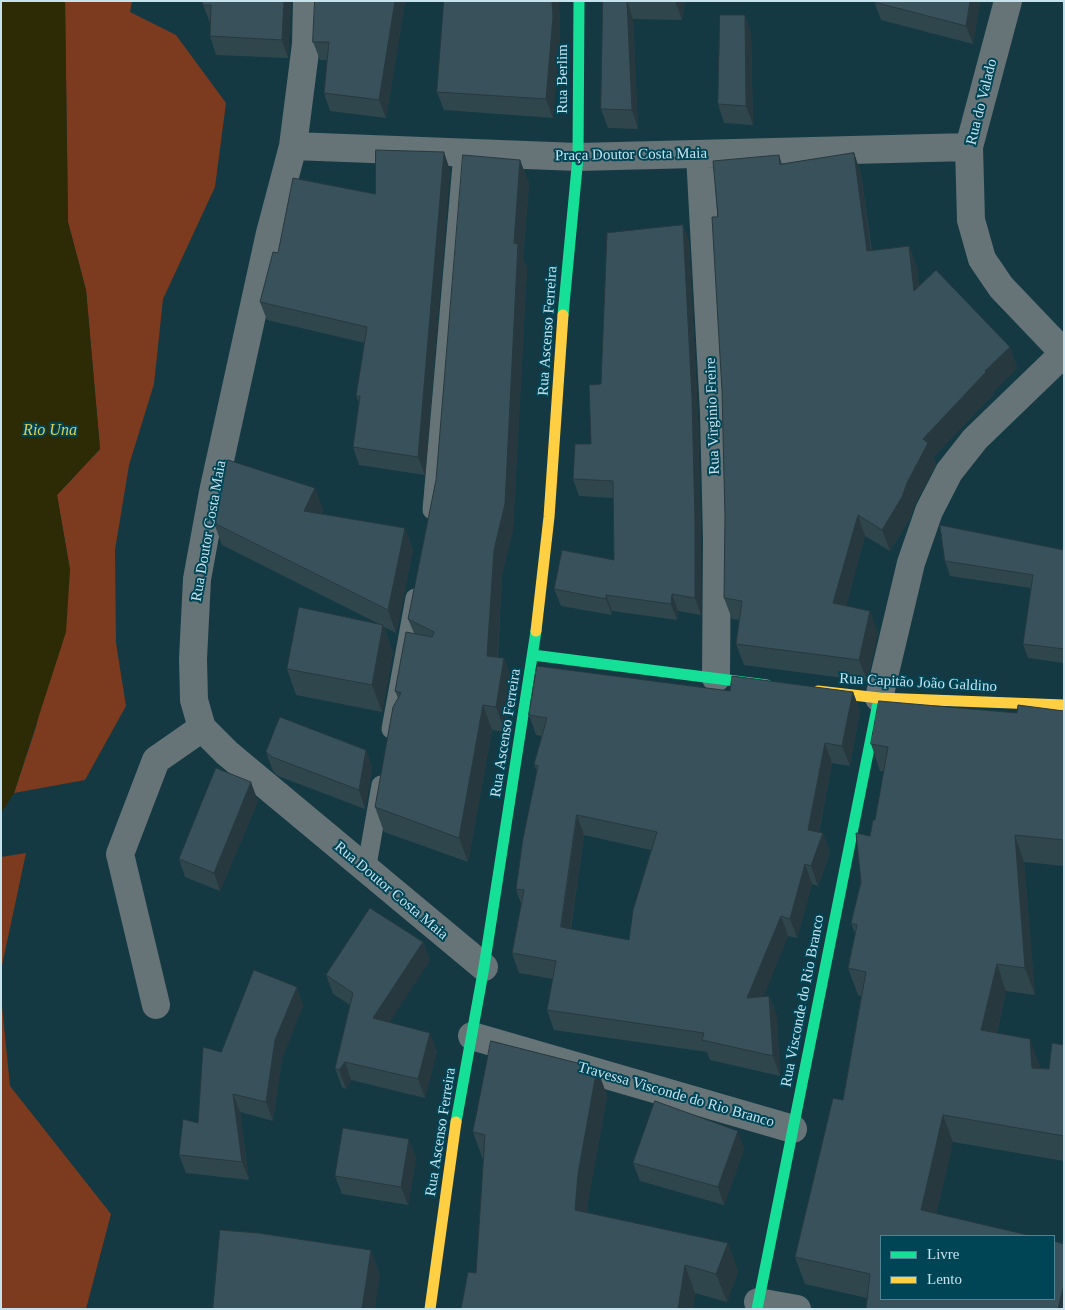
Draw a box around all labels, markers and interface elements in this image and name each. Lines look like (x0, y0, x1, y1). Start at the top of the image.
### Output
street label: Rua Berlim (554, 44, 572, 114)
street label: Rua do Valado (963, 57, 1001, 147)
street label: Praça Doutor Costa Maia (555, 145, 707, 165)
street label: Rua Ascenso Ferreira (534, 266, 562, 396)
street label: Rua Virginio Freire (702, 357, 724, 475)
water label: Rio Una (23, 421, 77, 441)
street label: Rua Doutor Costa Maia (188, 459, 230, 603)
street label: Rua Ascenso Ferreira (487, 667, 525, 799)
street label: Rua Capitão João Galdino (839, 670, 997, 696)
street label: Rua Doutor Costa Maia (330, 838, 452, 944)
street label: Rua Visconde do Rio Branco (777, 913, 829, 1089)
street label: Travessa Visconde do Rio Branco (576, 1058, 776, 1132)
street label: Rua Ascenso Ferreira (422, 1066, 460, 1198)
legend (880, 1235, 1055, 1300)
text: Livre (927, 1246, 959, 1262)
text: Lento (927, 1271, 962, 1287)

